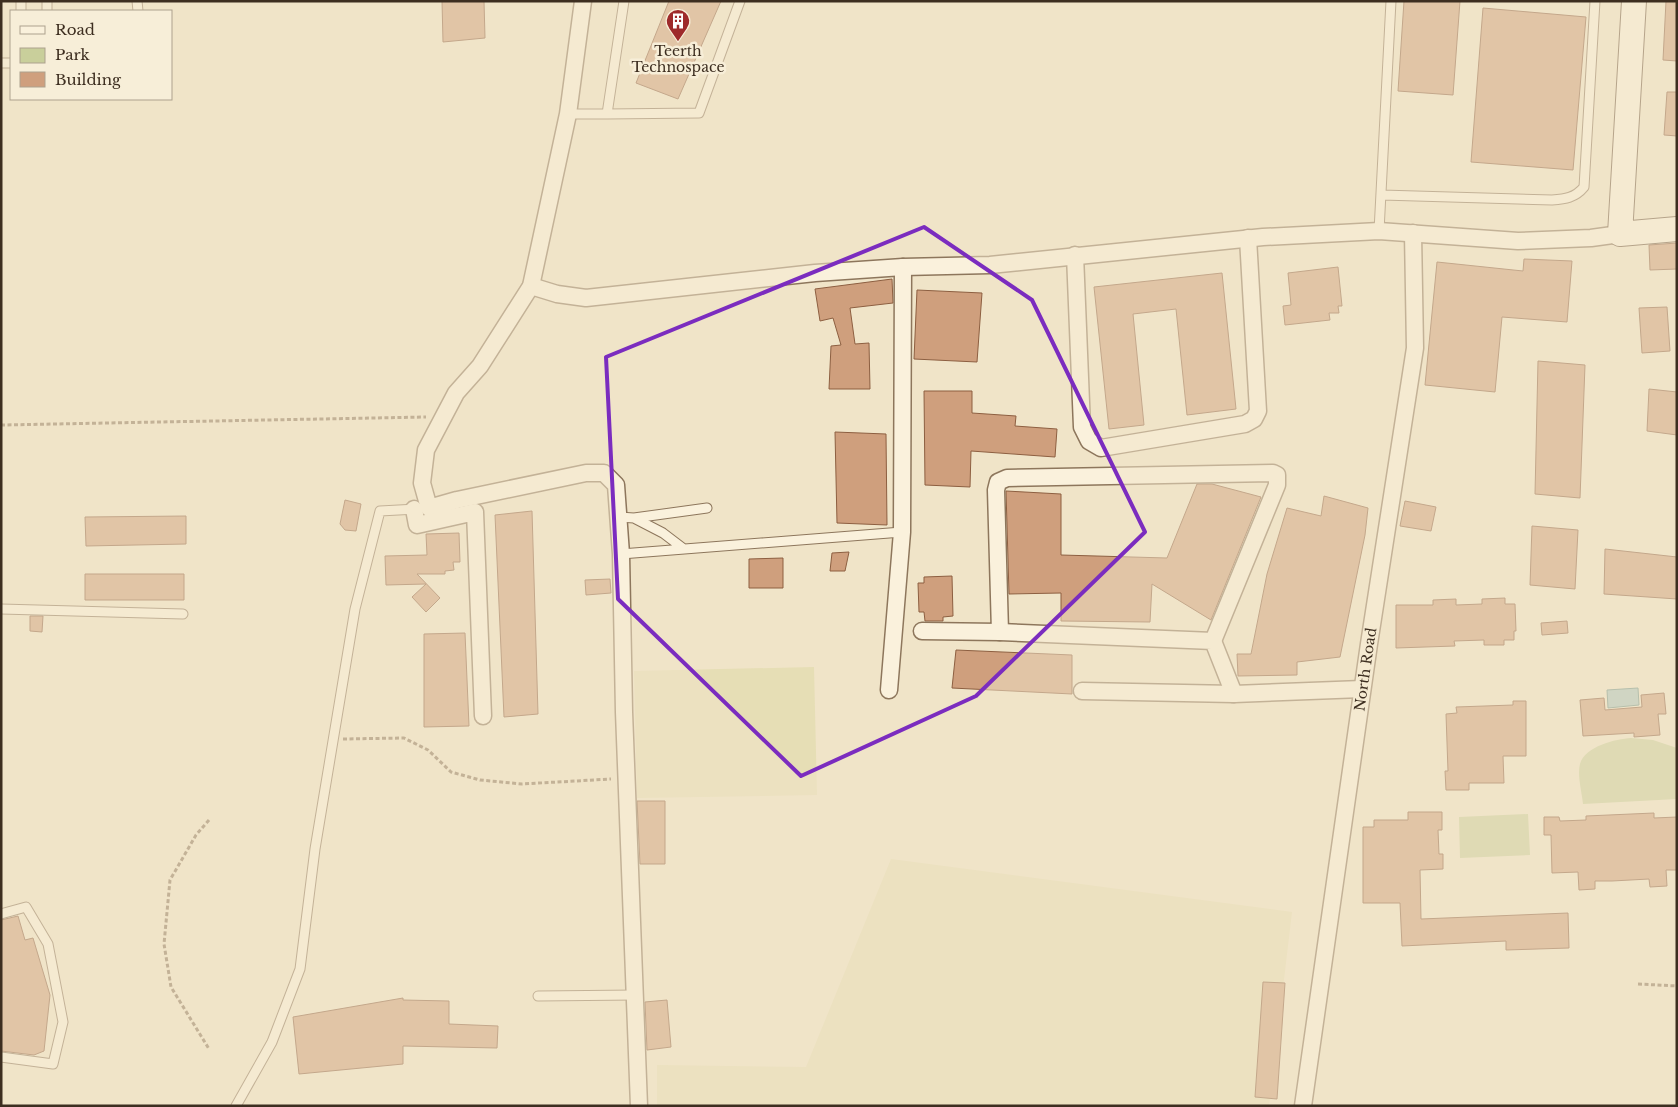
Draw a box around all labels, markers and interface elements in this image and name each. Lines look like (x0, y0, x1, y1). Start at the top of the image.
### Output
building icon: Teerth Technospace (665, 8, 691, 42)
legend (10, 10, 172, 100)
text: Road (55, 20, 95, 39)
place label: Teerth Technospace (632, 42, 724, 76)
text: Park (55, 45, 91, 64)
text: Building (55, 70, 122, 89)
street label: North Road (1350, 626, 1381, 712)

